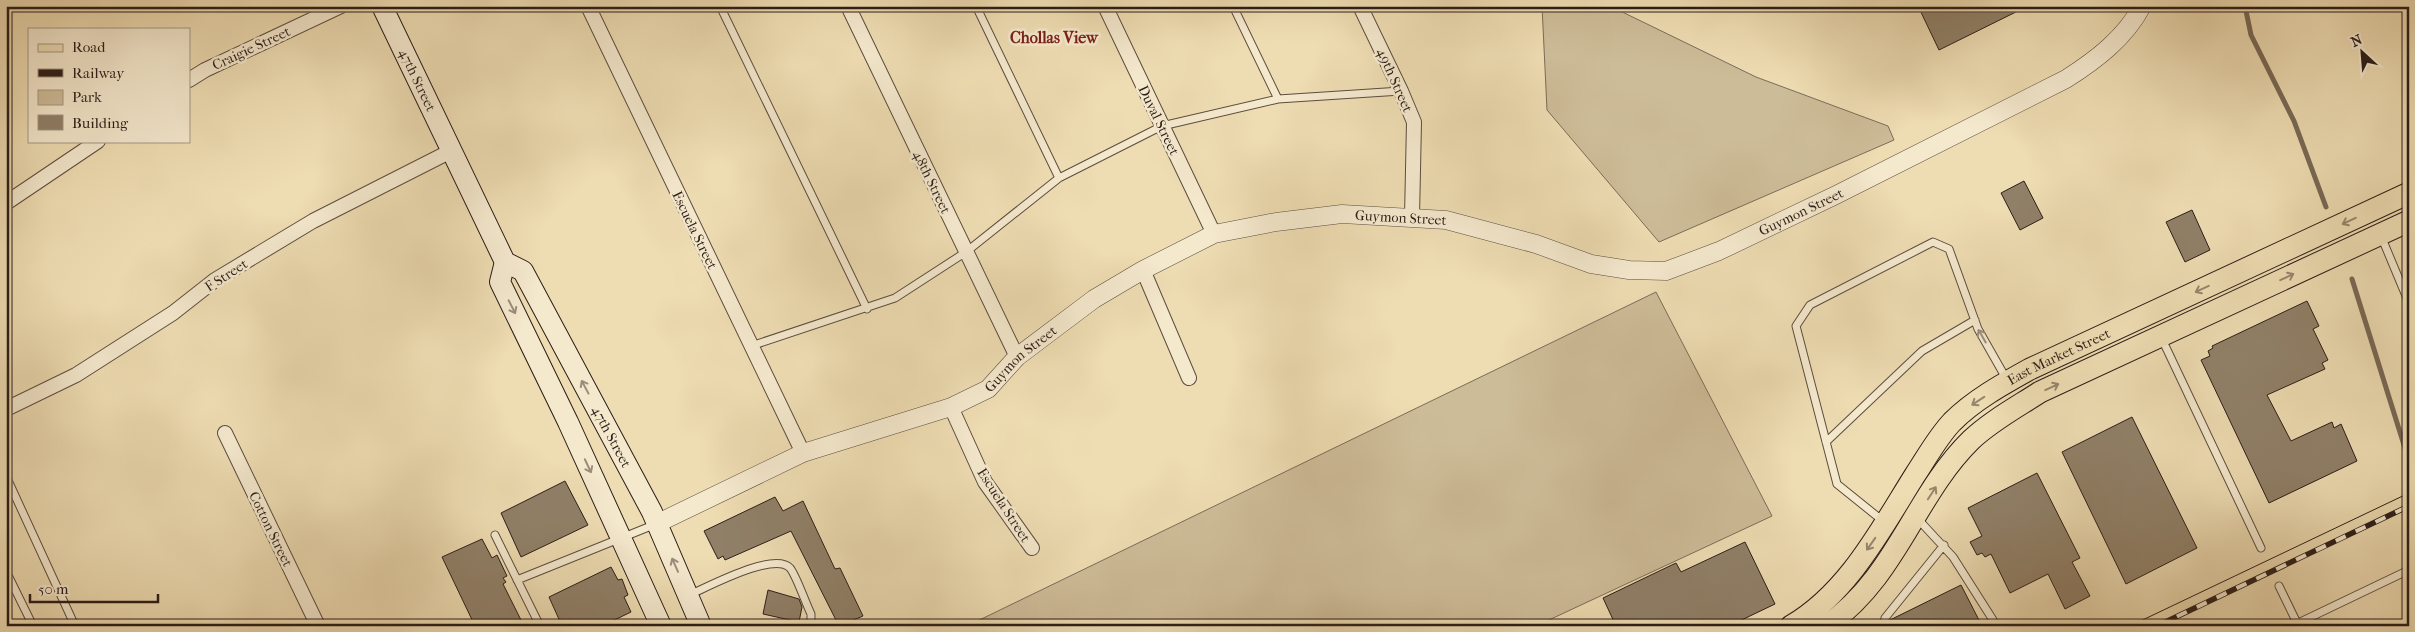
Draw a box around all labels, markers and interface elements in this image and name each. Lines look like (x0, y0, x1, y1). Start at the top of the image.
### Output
street label: Craigie Street (209, 23, 293, 74)
legend (28, 28, 190, 142)
district label: Chollas View (1010, 28, 1099, 47)
north arrow (2338, 28, 2388, 78)
text: N (2348, 31, 2365, 51)
text: Road (72, 38, 106, 56)
street label: 49th Street (1373, 45, 1416, 115)
street label: 47th Street (395, 46, 439, 114)
text: Railway (72, 64, 125, 82)
street label: Duval Street (1134, 82, 1183, 158)
text: Park (72, 88, 102, 106)
text: Building (72, 114, 129, 132)
street label: 48th Street (909, 148, 954, 217)
street label: Guymon Street (1756, 185, 1846, 240)
street label: Escuela Street (668, 188, 721, 272)
street label: Guymon Street (1354, 207, 1447, 229)
one-way arrow (2342, 217, 2357, 226)
street label: F Street (202, 255, 251, 295)
one-way arrow (2279, 272, 2294, 281)
one-way arrow (2194, 285, 2209, 295)
one-way arrow (508, 299, 517, 314)
street label: Guymon Street (981, 322, 1060, 396)
street label: East Market Street (2004, 325, 2113, 389)
one-way arrow (1976, 329, 1986, 343)
one-way arrow (580, 380, 590, 395)
one-way arrow (2044, 382, 2059, 392)
one-way arrow (1971, 396, 1985, 406)
street label: 47th Street (588, 403, 635, 471)
one-way arrow (584, 458, 593, 473)
street label: Escuela Street (973, 465, 1034, 546)
one-way arrow (1927, 486, 1937, 500)
street label: Cotton Street (245, 489, 296, 570)
one-way arrow (1866, 536, 1876, 550)
one-way arrow (669, 558, 679, 573)
scale bar (30, 572, 158, 604)
text: 50 m (38, 580, 69, 598)

